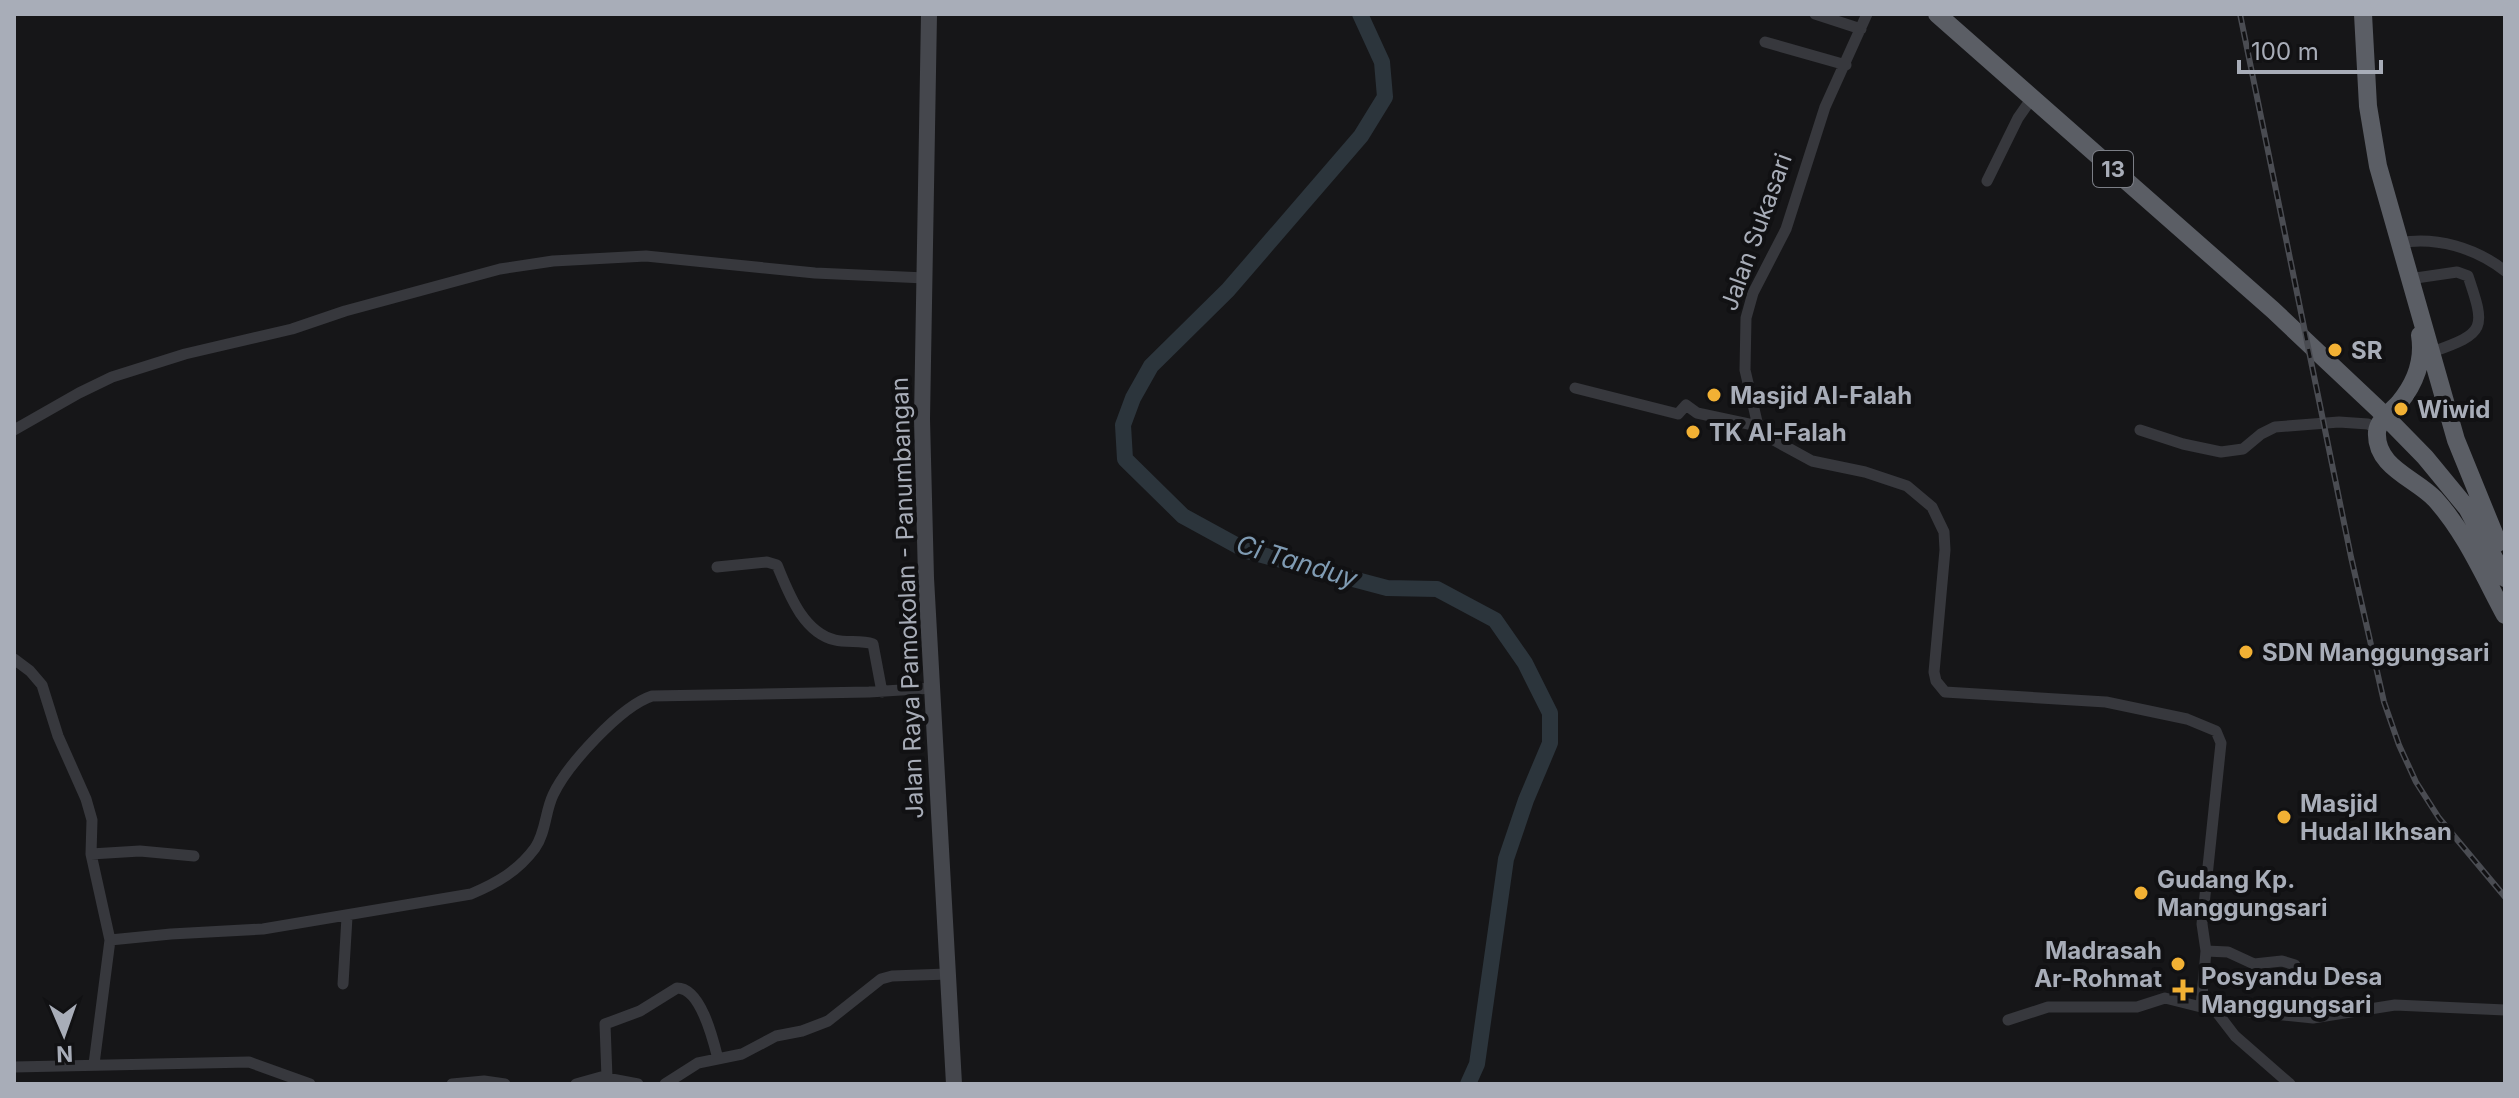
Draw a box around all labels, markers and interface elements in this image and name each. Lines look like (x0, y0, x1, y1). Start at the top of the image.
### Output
scale bar (2239, 24, 2381, 74)
text: 100 m (2251, 37, 2319, 66)
street label: Jalan Sukasari (1714, 150, 1798, 314)
road number: 13 (2093, 151, 2133, 187)
place label: SR (2351, 336, 2383, 365)
marker: SR (2326, 341, 2344, 359)
street label: Jalan Raya Pamokolan - Panumbangan (885, 377, 929, 819)
place label: Masjid Al-Falah (1730, 381, 1912, 410)
marker: Masjid Al-Falah (1705, 386, 1723, 404)
place label: Wiwid (2417, 395, 2490, 424)
marker: Wiwid (2392, 400, 2410, 418)
place label: TK Al-Falah (1709, 418, 1847, 447)
marker: TK Al-Falah (1684, 423, 1702, 441)
water label: Ci Tanduy (1233, 528, 1362, 594)
place label: SDN Manggungsari (2262, 638, 2489, 667)
marker: SDN Manggungsari (2237, 643, 2255, 661)
place label: Masjid Hudal Ikhsan (2300, 789, 2452, 846)
marker: Masjid Hudal Ikhsan (2275, 808, 2293, 826)
place label: Gudang Kp. Manggungsari (2157, 865, 2327, 922)
marker: Gudang Kp. Manggungsari (2132, 884, 2150, 902)
place label: Madrasah Ar-Rohmat (2034, 936, 2162, 993)
marker: Madrasah Ar-Rohmat (2169, 955, 2187, 973)
place label: Posyandu Desa Manggungsari (2201, 962, 2382, 1019)
marker: Posyandu Desa Manggungsari (2172, 979, 2194, 1001)
north arrow (24, 994, 104, 1074)
text: N (56, 1041, 74, 1067)

